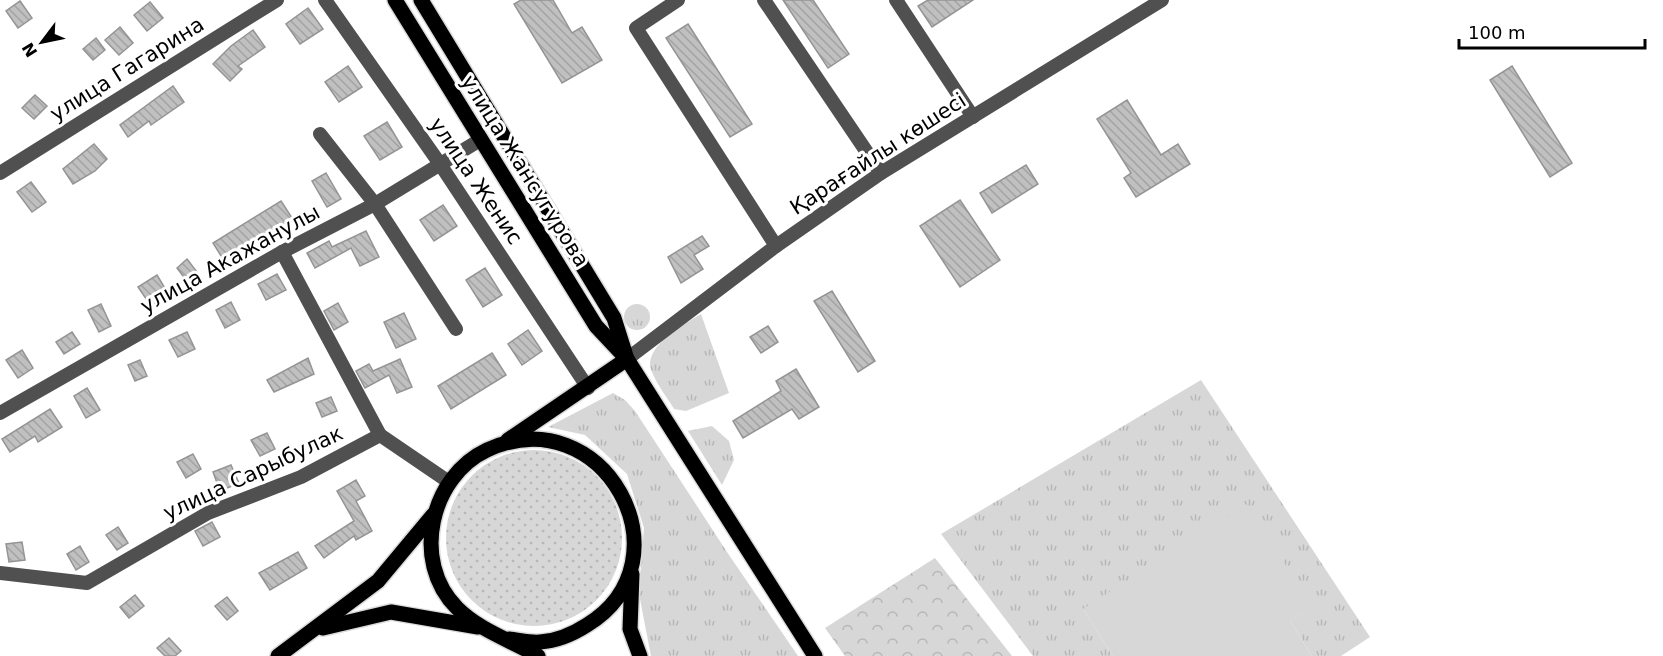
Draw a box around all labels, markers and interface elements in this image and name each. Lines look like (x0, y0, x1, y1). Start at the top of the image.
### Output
north arrow (12, 12, 72, 72)
street label: улица Гагарина (46, 12, 208, 126)
scale bar (1459, 12, 1645, 50)
text: 100 m (1468, 22, 1526, 43)
text: N (18, 39, 41, 60)
street label: улица Жансугурова (456, 71, 594, 271)
street label: Қарағайлы көшесі (786, 88, 970, 220)
street label: улица Женис (425, 113, 527, 249)
street label: улица Акажанулы (136, 200, 324, 318)
street label: улица Сарыбулак (159, 421, 347, 525)

